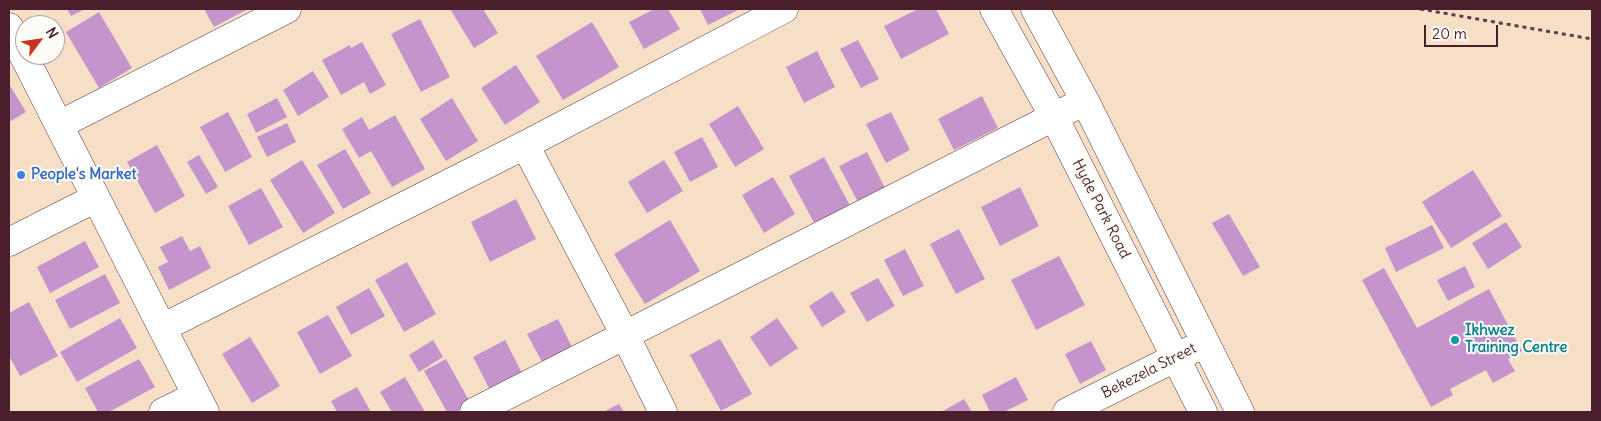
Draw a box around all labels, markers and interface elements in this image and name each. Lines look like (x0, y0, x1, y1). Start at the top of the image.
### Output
north arrow (15, 15, 65, 65)
scale bar (1426, 15, 1500, 47)
text: N (42, 24, 62, 42)
text: 20 m (1432, 24, 1467, 43)
street label: Hyde Park Road (1068, 156, 1134, 262)
place label: People's Market (31, 166, 137, 184)
marker: People's Market (15, 169, 27, 181)
place label: Ikhwez Training Centre (1465, 322, 1567, 357)
marker: Ikhwez Training Centre (1449, 334, 1461, 346)
street label: Bekezela Street (1099, 339, 1199, 403)

